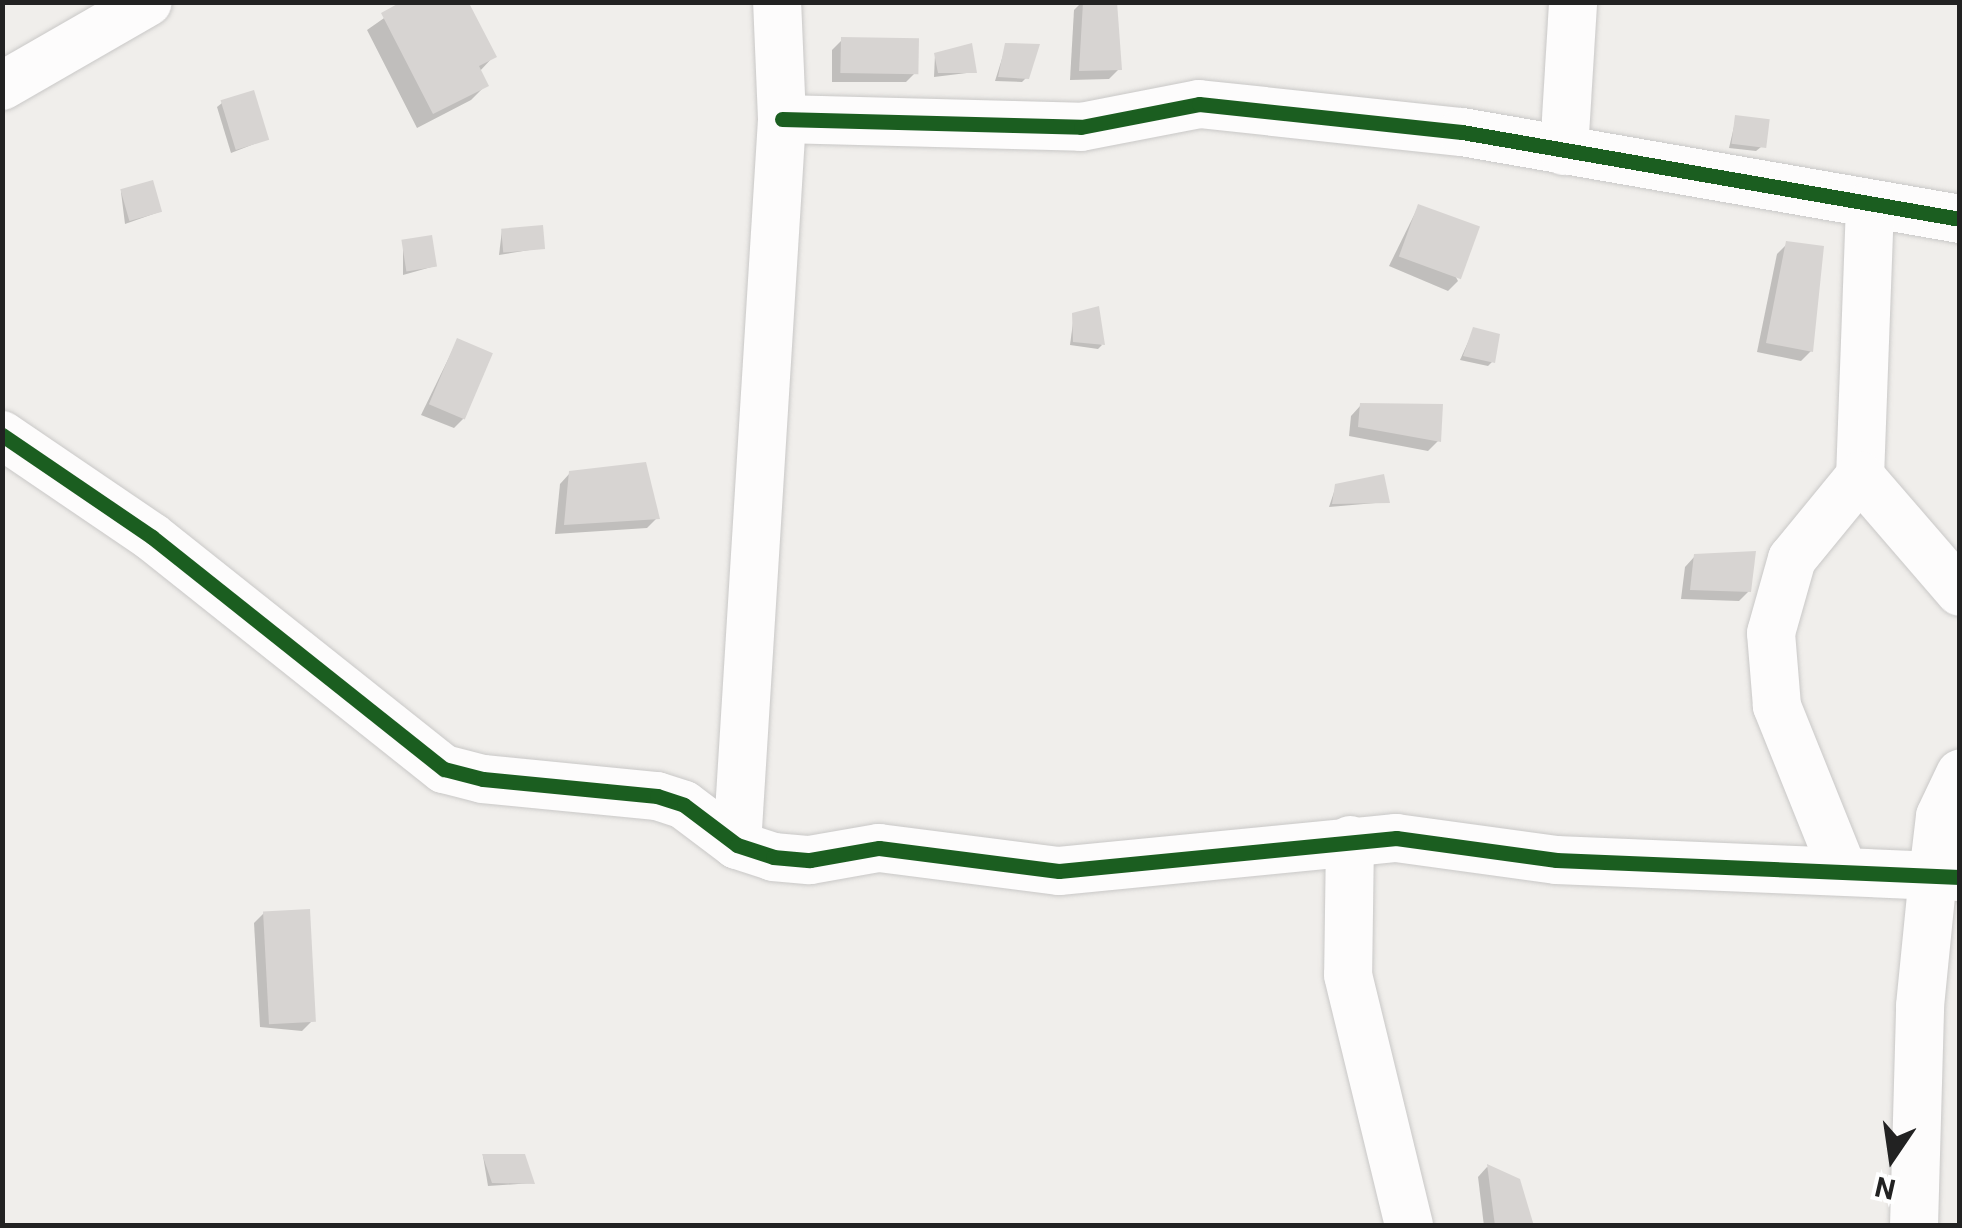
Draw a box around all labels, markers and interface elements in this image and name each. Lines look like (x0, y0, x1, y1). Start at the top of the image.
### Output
north arrow (1842, 1108, 1942, 1208)
text: N (1872, 1169, 1898, 1206)

